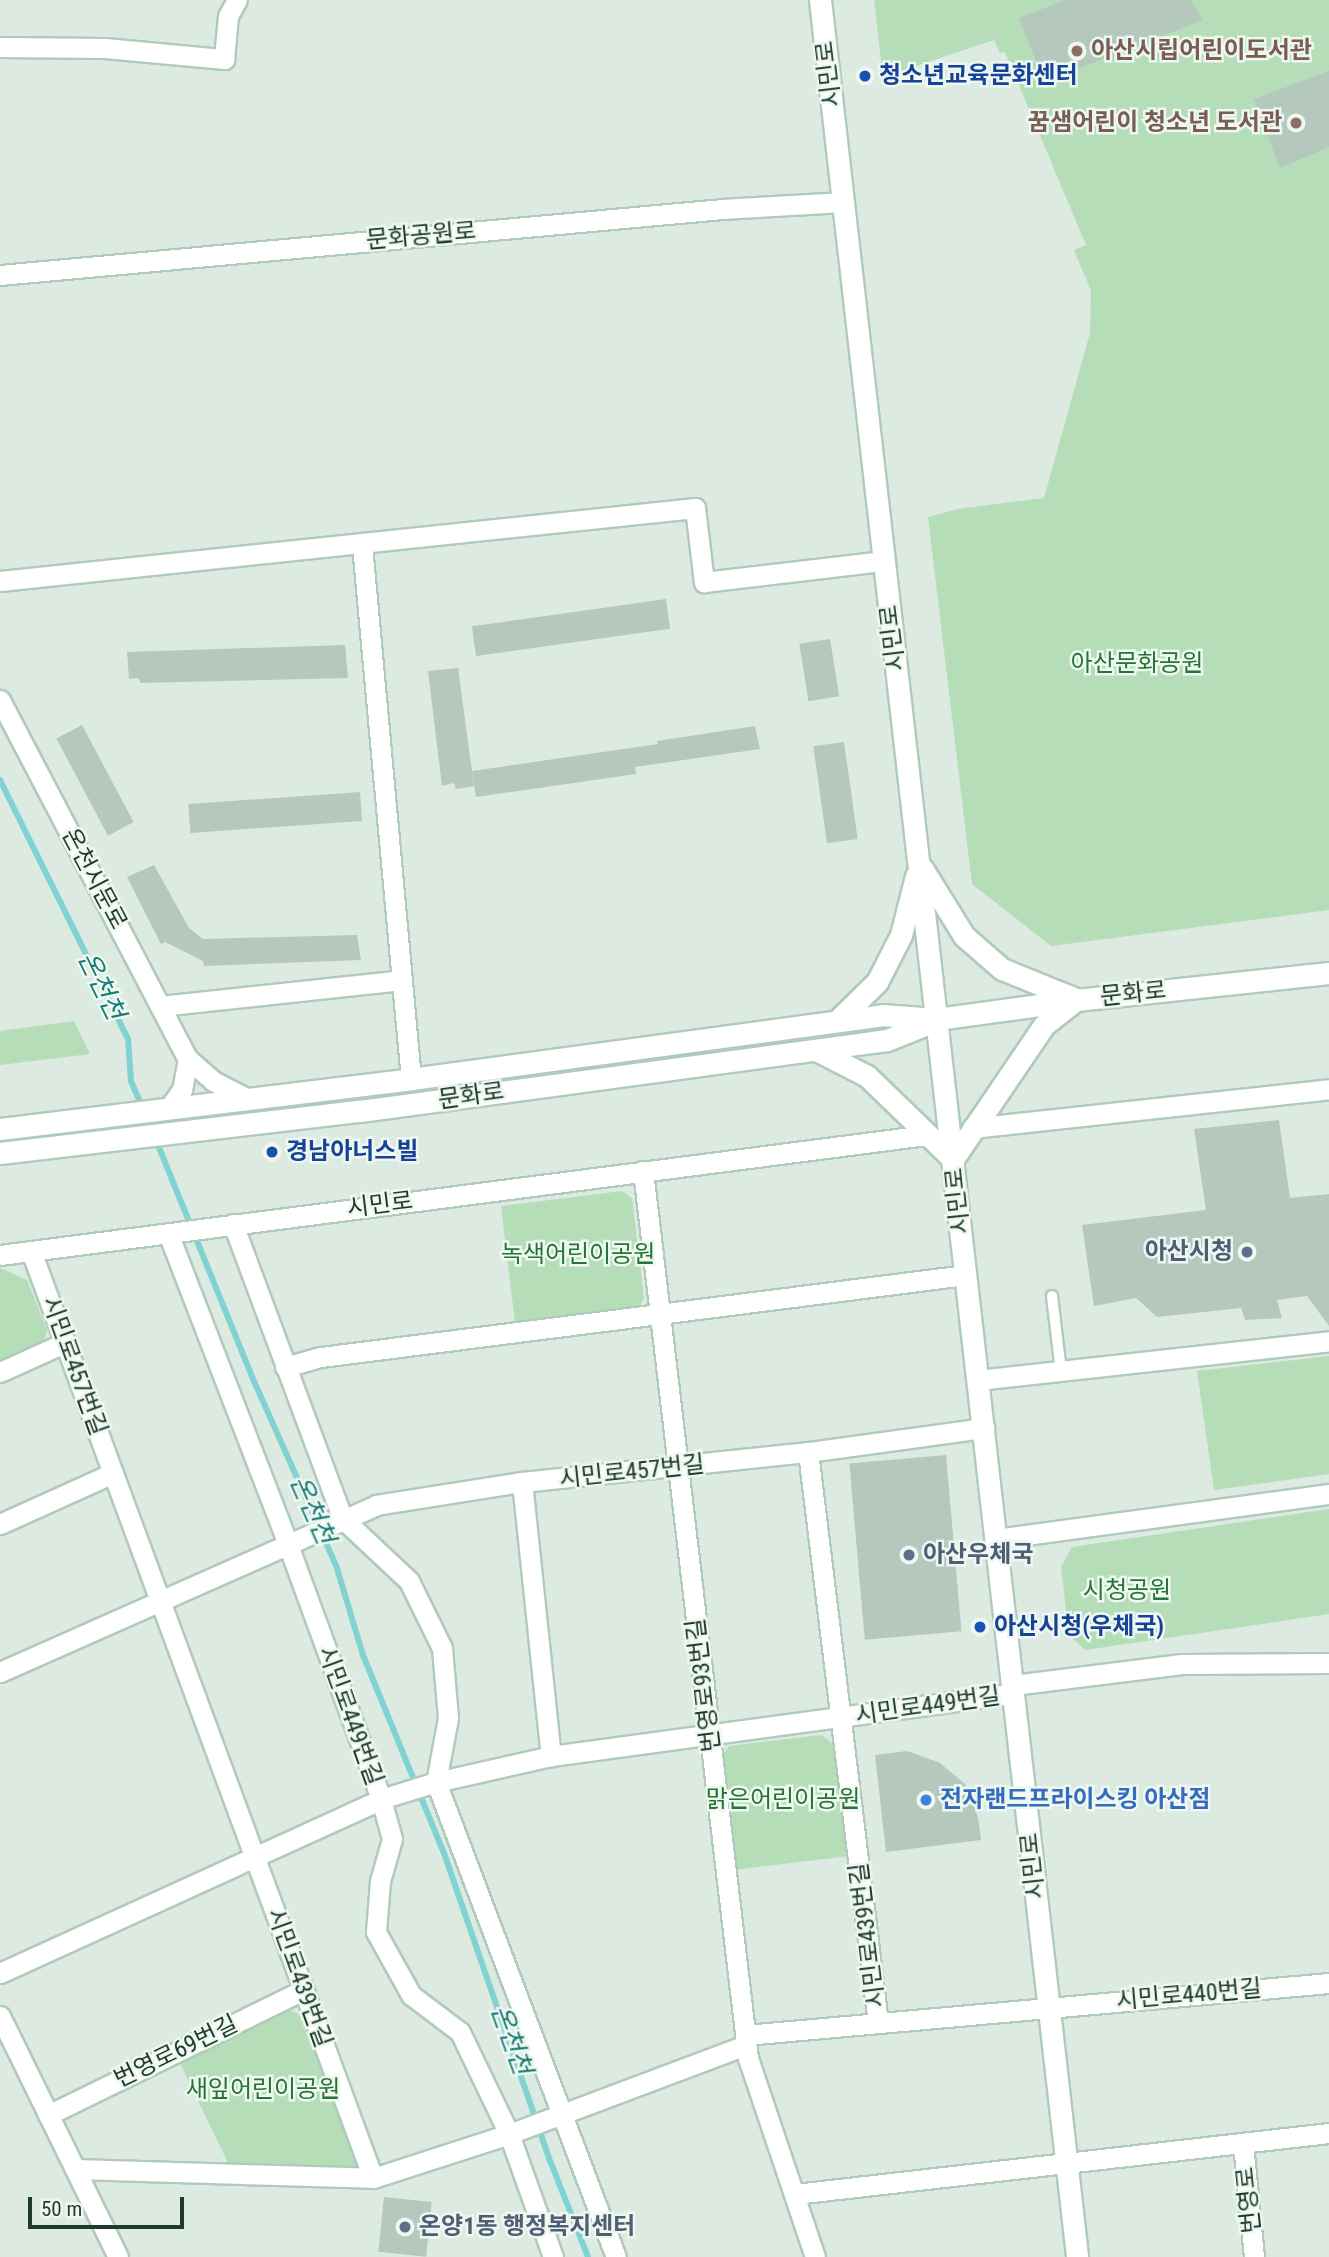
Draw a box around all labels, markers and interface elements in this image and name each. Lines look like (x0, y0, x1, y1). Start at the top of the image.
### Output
place label: 아산시립어린이도서관 (1091, 37, 1312, 65)
street label: 시민로 (811, 39, 847, 109)
marker: 아산시립어린이도서관 (1069, 43, 1085, 59)
place label: 청소년교육문화센터 (879, 62, 1078, 90)
marker: 청소년교육문화센터 (857, 68, 873, 84)
place label: 꿈샘어린이 청소년 도서관 (1028, 109, 1282, 137)
marker: 꿈샘어린이 청소년 도서관 (1288, 115, 1304, 131)
street label: 문화공원로 (365, 217, 477, 255)
street label: 시민로 (875, 603, 911, 673)
park label: 아산문화공원 (1071, 650, 1203, 678)
street label: 온천시문로 (55, 824, 133, 934)
water label: 온천천 (71, 947, 131, 1025)
street label: 문화로 (1099, 976, 1167, 1012)
street label: 문화로 (436, 1077, 506, 1115)
place label: 경남아너스빌 (286, 1138, 418, 1166)
marker: 경남아너스빌 (264, 1144, 280, 1160)
street label: 시민로 (940, 1167, 976, 1235)
street label: 시민로 (345, 1187, 415, 1223)
place label: 아산시청 (1145, 1238, 1233, 1266)
park label: 녹색어린이공원 (501, 1241, 655, 1269)
marker: 아산시청 (1239, 1244, 1255, 1260)
street label: 시민로457번길 (36, 1293, 112, 1439)
street label: 시민로457번길 (558, 1450, 706, 1494)
water label: 온천천 (283, 1471, 341, 1549)
place label: 아산우체국 (923, 1541, 1033, 1569)
marker: 아산우체국 (901, 1547, 917, 1563)
park label: 시청공원 (1083, 1577, 1171, 1605)
place label: 아산시청(우체국) (994, 1613, 1164, 1641)
street label: 번영로93번길 (682, 1617, 726, 1753)
marker: 아산시청(우체국) (972, 1619, 988, 1635)
street label: 시민로449번길 (312, 1643, 388, 1789)
street label: 시민로449번길 (854, 1682, 1002, 1730)
park label: 맑은어린이공원 (706, 1786, 860, 1814)
place label: 전자랜드프라이스킹 아산점 (940, 1786, 1210, 1814)
marker: 전자랜드프라이스킹 아산점 (918, 1792, 934, 1808)
street label: 시민로 (1015, 1832, 1051, 1900)
street label: 시민로439번길 (845, 1861, 891, 2009)
street label: 시민로439번길 (261, 1905, 337, 2051)
street label: 시민로440번길 (1115, 1974, 1263, 2016)
water label: 온천천 (484, 2001, 538, 2079)
street label: 번영로69번길 (109, 2010, 243, 2094)
park label: 새잎어린이공원 (186, 2076, 340, 2104)
street label: 번영로 (1231, 2166, 1267, 2234)
scale bar (32, 2184, 187, 2228)
text: 50 m (41, 2197, 82, 2221)
place label: 온양1동 행정복지센터 (419, 2213, 635, 2241)
marker: 온양1동 행정복지센터 (397, 2219, 413, 2235)

